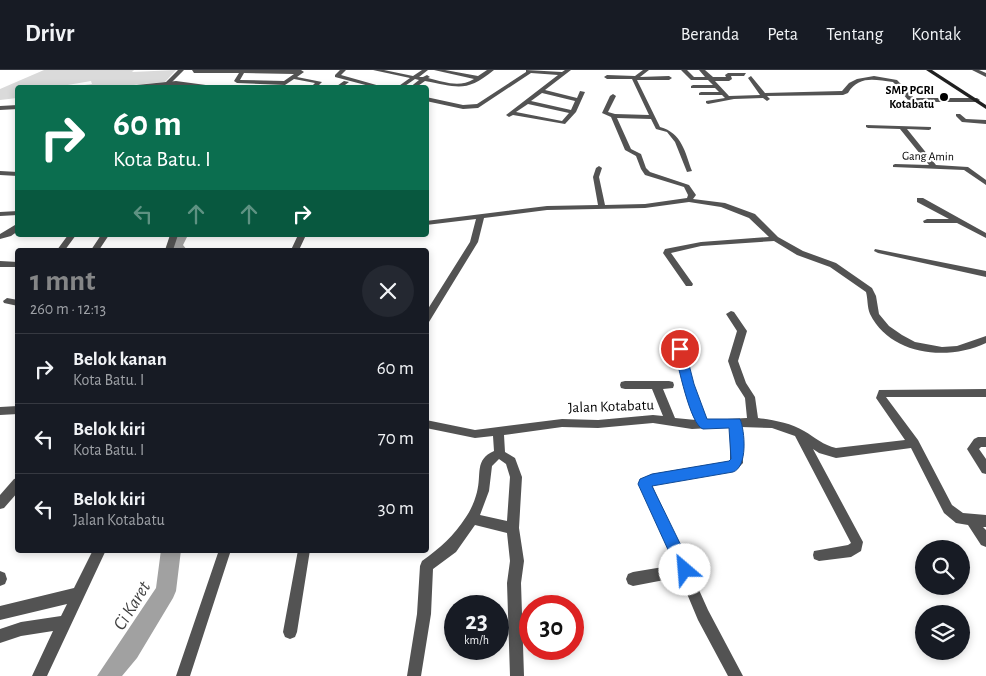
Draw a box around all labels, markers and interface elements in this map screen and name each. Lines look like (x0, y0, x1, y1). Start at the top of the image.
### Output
text: Drivr (25, 22, 74, 46)
text: Beranda (681, 26, 739, 44)
text: Peta (767, 26, 798, 44)
text: Tentang (826, 26, 883, 44)
text: Kontak (911, 26, 961, 44)
place label: SMP PGRI Kotabatu (886, 84, 935, 110)
marker: SMP PGRI Kotabatu (938, 91, 950, 103)
icon: right (30, 105, 95, 170)
text: 60 m (113, 107, 182, 142)
text: Kota Batu. I (113, 148, 211, 170)
street label: Gang Amin (902, 150, 954, 162)
icon: left (129, 200, 157, 228)
icon: ahead (182, 200, 210, 228)
icon: ahead (235, 200, 263, 228)
icon: right (288, 200, 316, 228)
button: close (362, 265, 414, 317)
text: 1 mnt (30, 266, 95, 296)
text: 260 m · 12:13 (30, 301, 106, 317)
pin (659, 328, 701, 370)
icon: arrive (666, 335, 694, 363)
text: Belok kanan (73, 350, 167, 369)
icon: right (30, 355, 58, 383)
text: 60 m (377, 359, 414, 378)
text: Kota Batu. I (73, 372, 144, 388)
street label: Jalan Kotabatu (568, 397, 655, 415)
text: Belok kiri (73, 420, 145, 439)
icon: left (30, 425, 58, 453)
text: 70 m (378, 429, 414, 448)
text: Kota Batu. I (73, 442, 144, 458)
text: Belok kiri (73, 490, 145, 509)
icon: left (30, 495, 58, 523)
text: 30 m (378, 499, 414, 518)
text: Jalan Kotabatu (73, 512, 165, 528)
map controls (915, 540, 970, 660)
button: search (915, 540, 970, 595)
position arrow (658, 543, 710, 595)
water label: Ci Karet (110, 577, 155, 634)
speed limit sign: 30 (519, 595, 584, 660)
button: layers (915, 605, 970, 660)
text: 23 (465, 609, 488, 634)
text: km/h (464, 634, 489, 646)

